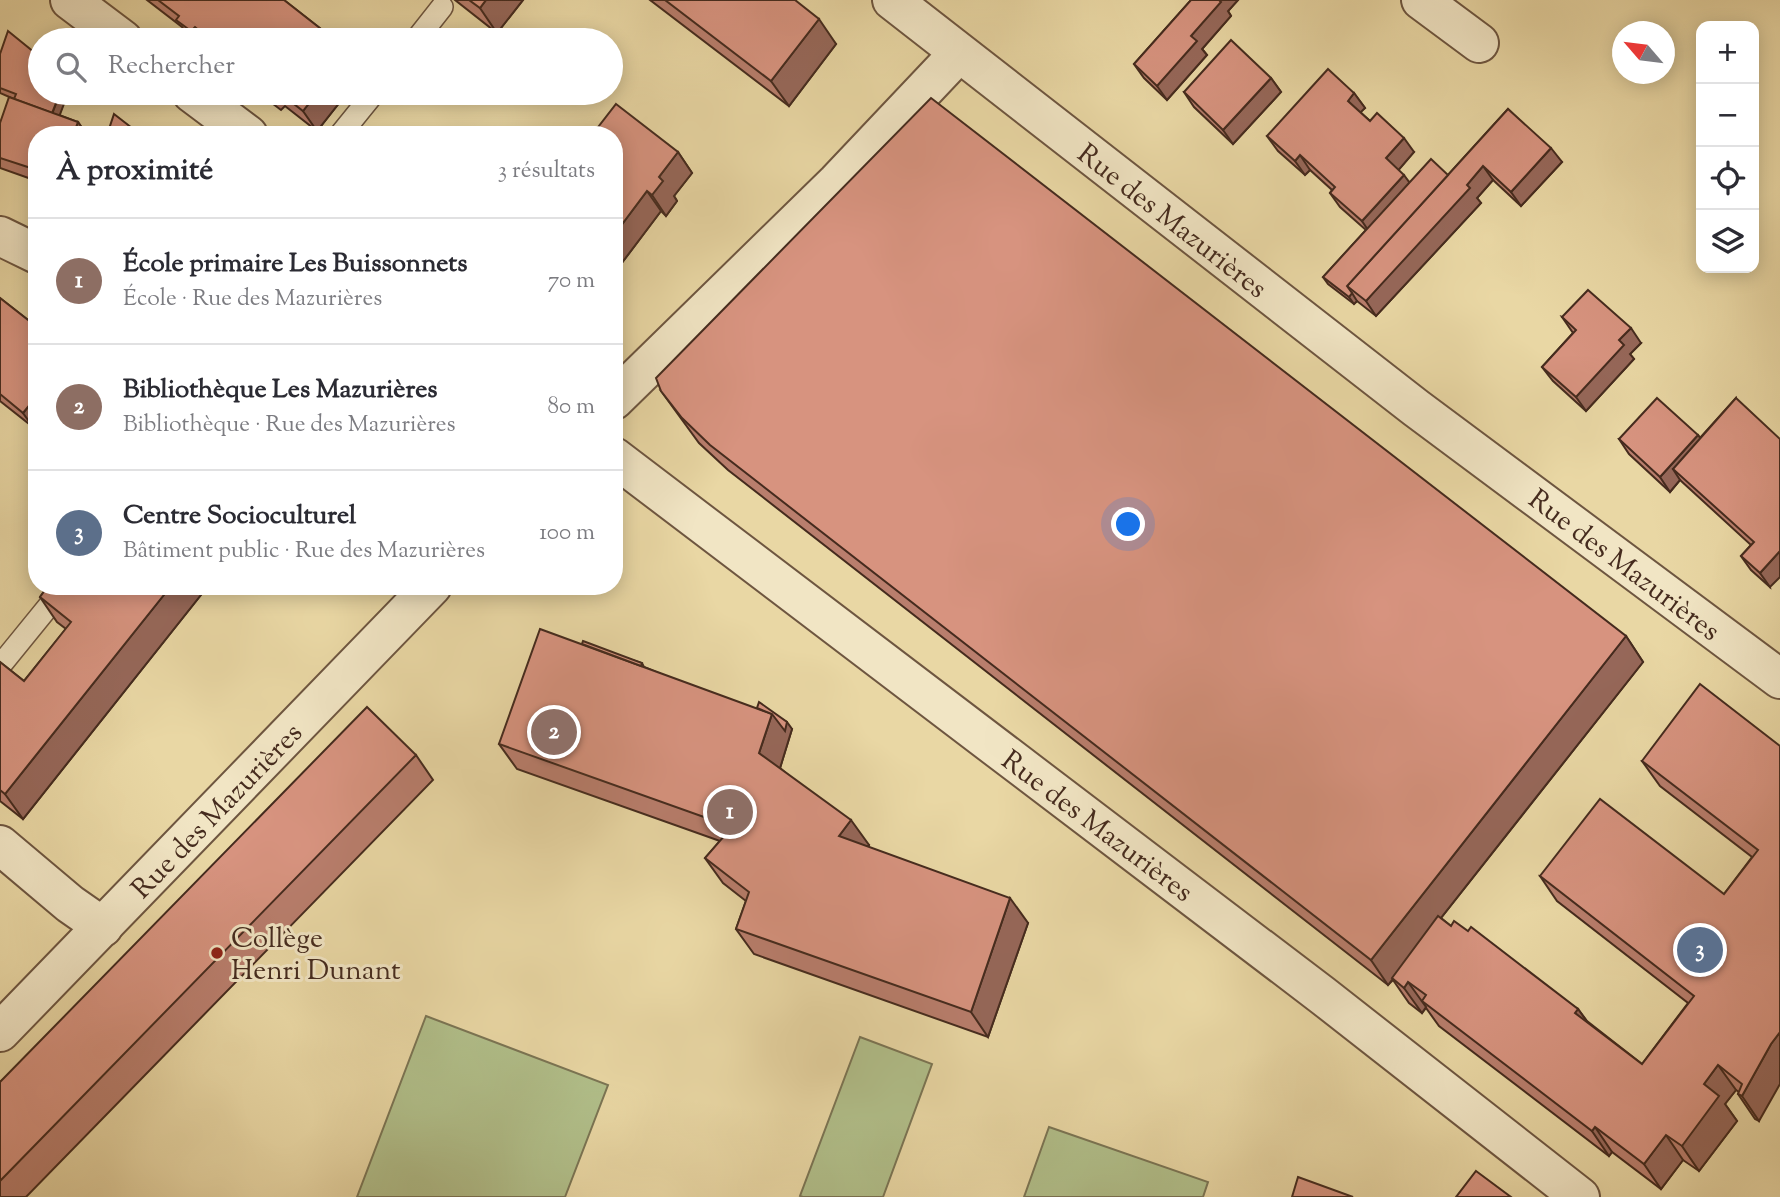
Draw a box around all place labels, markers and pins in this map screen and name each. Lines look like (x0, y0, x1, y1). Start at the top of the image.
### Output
pin: 2 (531, 706, 577, 758)
pin: 1 (707, 786, 753, 838)
place label: Collège Henri Dunant (231, 920, 401, 992)
pin: 3 (1677, 924, 1723, 976)
marker: Collège Henri Dunant (209, 945, 225, 961)

